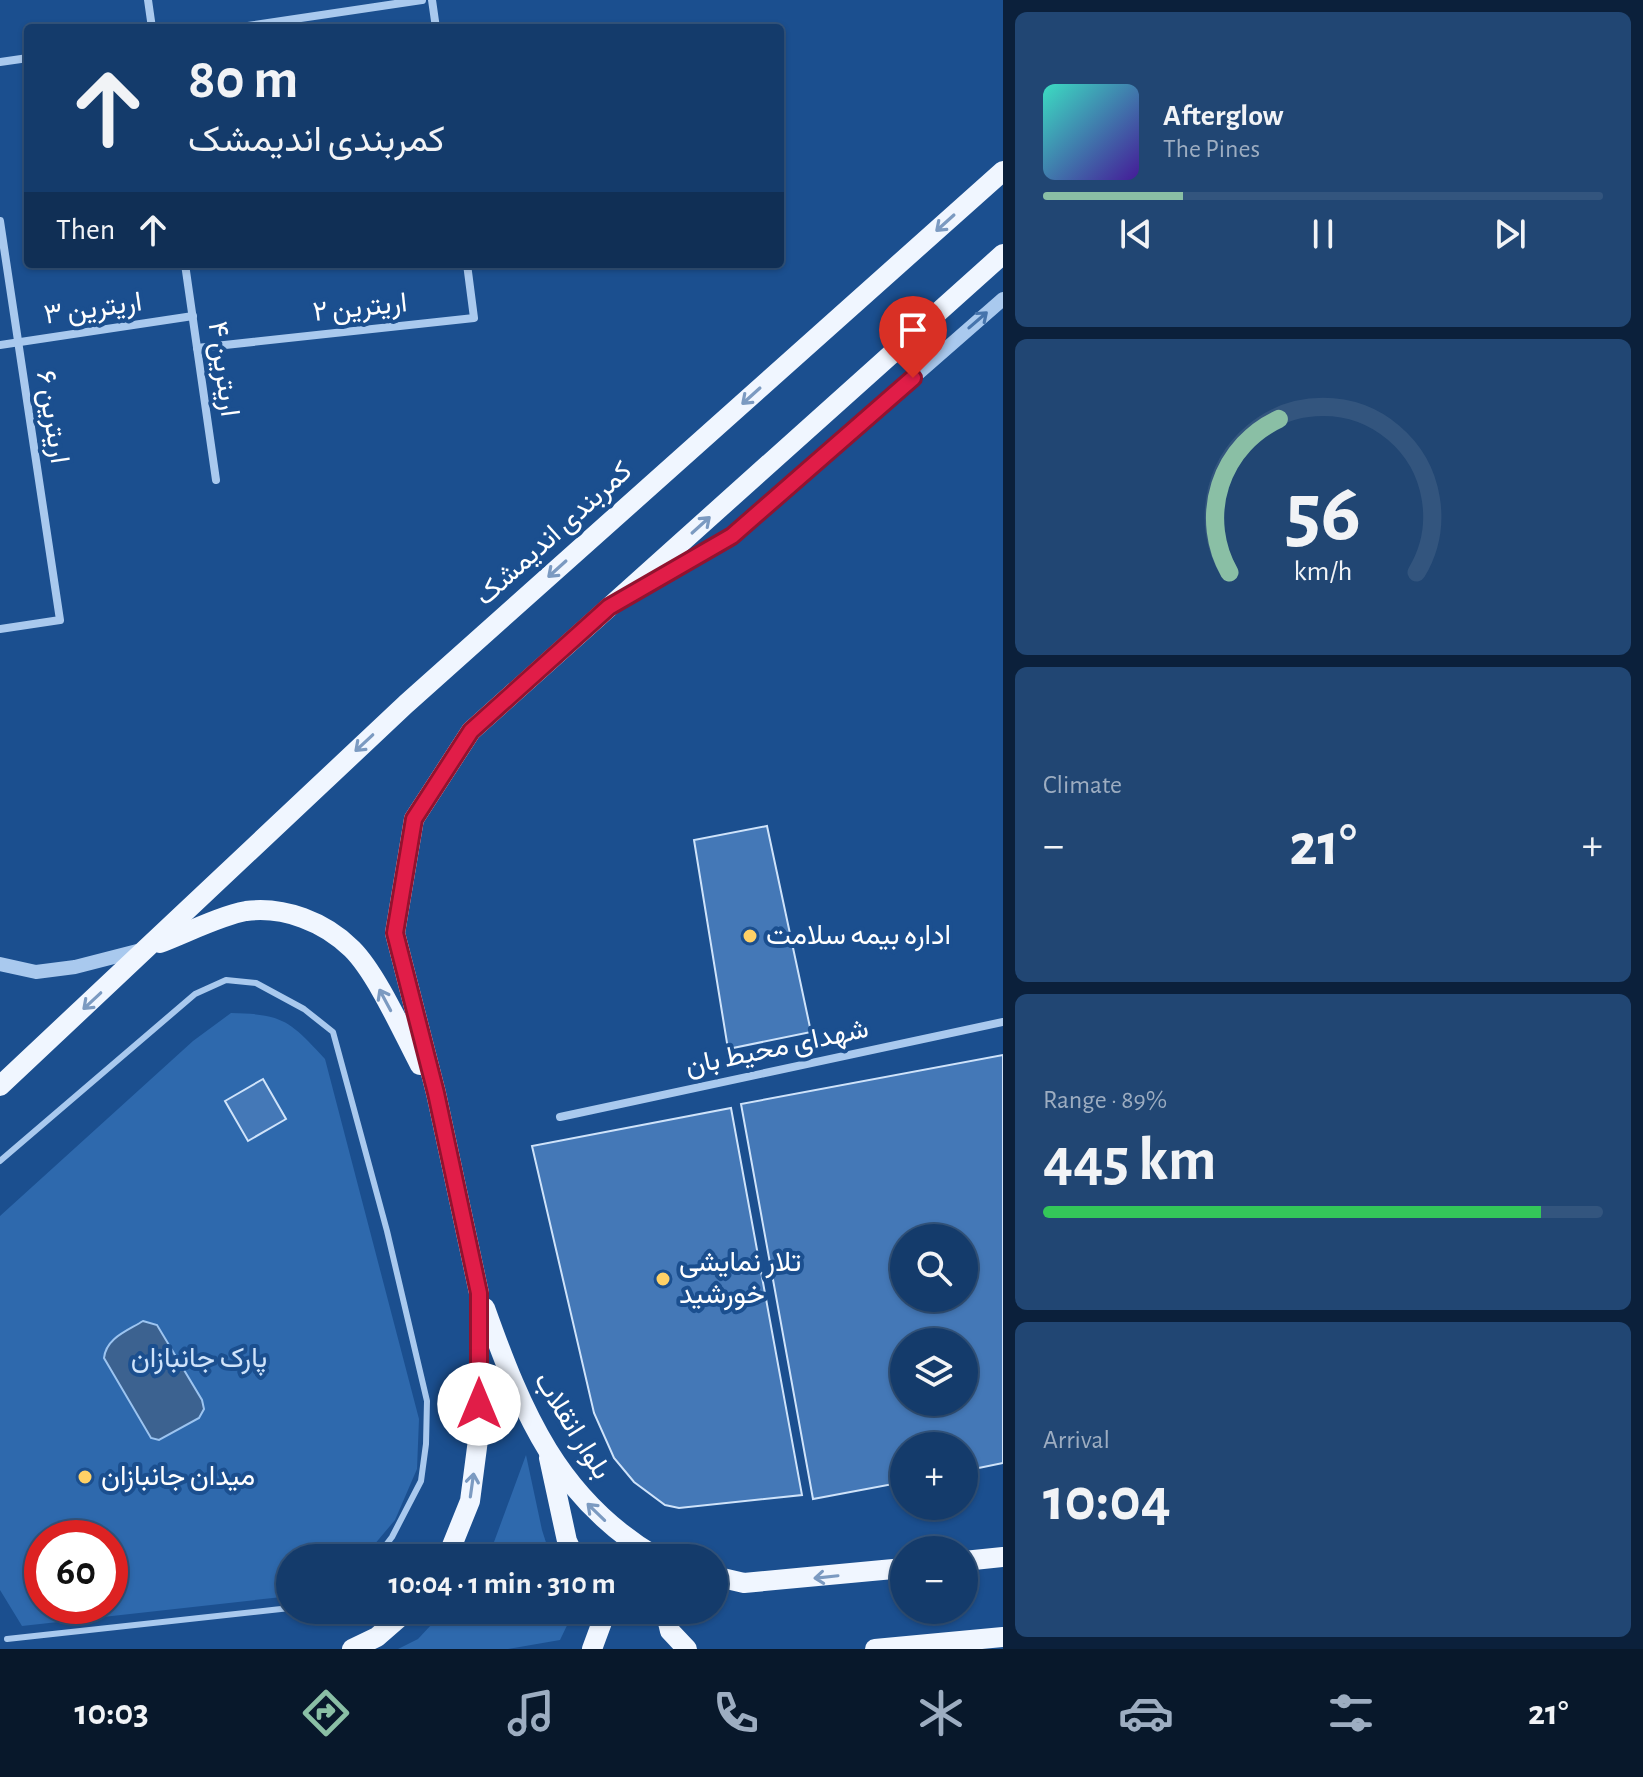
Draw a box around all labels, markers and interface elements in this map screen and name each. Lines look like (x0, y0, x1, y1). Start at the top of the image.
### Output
text: 80 m (188, 52, 298, 108)
icon: ahead (56, 56, 160, 160)
text: Afterglow (1163, 101, 1284, 131)
text: کمربندی اندیمشک (188, 122, 445, 158)
text: The Pines (1163, 136, 1260, 162)
icon: ahead (131, 208, 175, 252)
icon: previous (1114, 212, 1158, 256)
icon: pause (1301, 212, 1345, 256)
icon: next (1488, 212, 1532, 256)
one-way arrow (935, 213, 955, 231)
text: Then (56, 215, 115, 245)
street label: اریترین ۳ (42, 288, 144, 332)
street label: اریترین ۲ (311, 289, 409, 329)
pin (879, 296, 947, 378)
icon: arrive (891, 308, 935, 352)
one-way arrow (968, 312, 988, 330)
street label: اریترین ۴ (200, 319, 244, 419)
street label: اریترین ۶ (29, 368, 73, 466)
one-way arrow (741, 386, 761, 404)
street label: کمربندی اندیمشک (470, 457, 639, 613)
text: 56 (1285, 472, 1361, 556)
one-way arrow (690, 516, 710, 534)
text: km/h (1294, 557, 1352, 586)
one-way arrow (547, 559, 567, 577)
one-way arrow (354, 734, 374, 753)
text: Climate (1043, 772, 1122, 798)
text: 21° (1289, 816, 1357, 876)
text: − (1043, 824, 1064, 868)
text: + (1582, 824, 1603, 868)
place label: اداره بیمه سلامت (766, 922, 951, 952)
marker: اداره بیمه سلامت (741, 927, 759, 945)
one-way arrow (377, 989, 393, 1012)
one-way arrow (83, 991, 102, 1010)
street label: شهدای محیط بان (683, 1015, 872, 1083)
text: Range · 89% (1043, 1087, 1167, 1113)
text: 445 km (1043, 1131, 1216, 1191)
map controls (890, 1224, 978, 1624)
button: search (890, 1224, 978, 1312)
place label: تلار نمایشی خورشید (679, 1249, 801, 1311)
marker: تلار نمایشی خورشید (654, 1270, 672, 1288)
button: layers (890, 1328, 978, 1416)
park label: پارک جانبازان (131, 1345, 267, 1376)
position arrow (437, 1362, 521, 1446)
street label: بلوار انقلاب (527, 1368, 616, 1485)
text: Arrival (1043, 1427, 1110, 1453)
button: + (890, 1432, 978, 1520)
place label: میدان جانبازان (101, 1463, 255, 1493)
marker: میدان جانبازان (76, 1468, 94, 1486)
text: 10:04 (1043, 1471, 1171, 1531)
one-way arrow (465, 1472, 480, 1498)
one-way arrow (586, 1502, 606, 1521)
speed limit sign: 60 (24, 1520, 128, 1624)
button: − (890, 1536, 978, 1624)
text: 10:04 · 1 min · 310 m (388, 1569, 616, 1599)
one-way arrow (814, 1569, 840, 1584)
icon: directions (298, 1685, 354, 1741)
icon: music (503, 1685, 559, 1741)
icon: phone (708, 1685, 764, 1741)
icon: climate (913, 1685, 969, 1741)
icon: car (1118, 1685, 1174, 1741)
icon: filters (1323, 1685, 1379, 1741)
text: 10:03 (75, 1695, 149, 1731)
text: 21° (1528, 1695, 1568, 1731)

